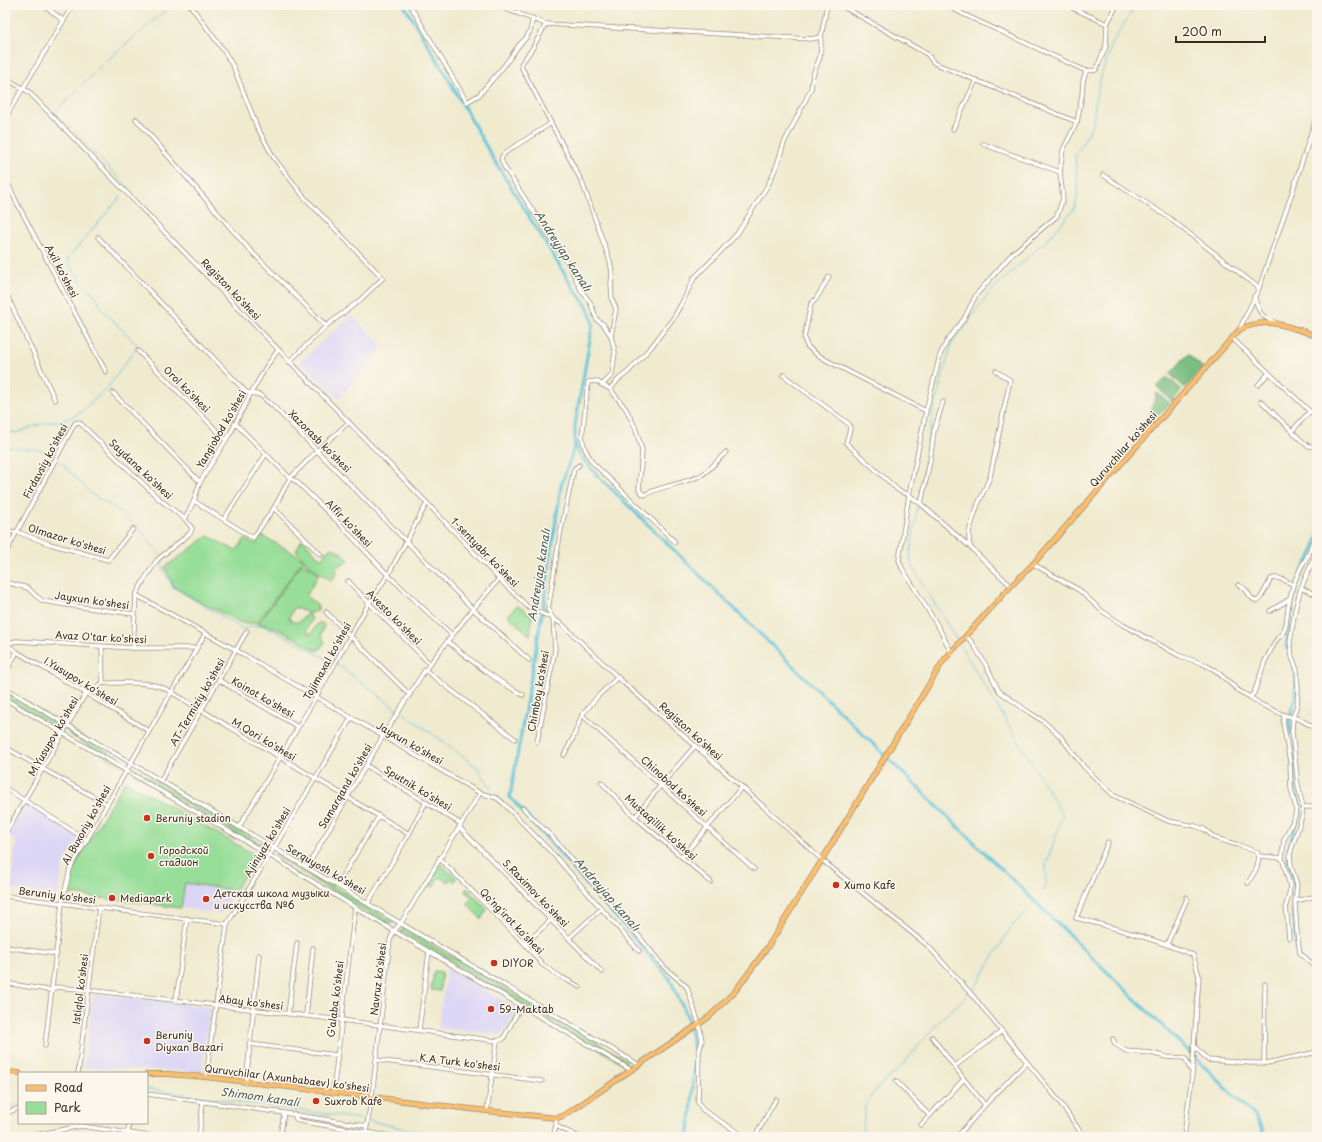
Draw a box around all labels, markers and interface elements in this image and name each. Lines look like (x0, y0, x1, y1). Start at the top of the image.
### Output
scale bar (1176, 18, 1265, 44)
text: 200 m (1182, 22, 1222, 40)
water label: Andreyjap kanalı (531, 207, 596, 295)
street label: Axil ko'shesi (42, 241, 83, 300)
street label: Registon ko'shesi (198, 255, 265, 323)
street label: Orol ko'shesi (161, 362, 214, 415)
street label: Yangiobod ko'shesi (192, 387, 249, 471)
street label: Xazorasb ko'shesi (286, 406, 355, 476)
street label: Quruvchilar ko'shesi (1085, 407, 1160, 490)
street label: Firdavsiy ko'shesi (19, 421, 72, 501)
street label: Saydana ko'shesi (106, 435, 177, 502)
street label: Alfir ko'shesi (323, 495, 376, 550)
street label: 1-sentyabr ko'shesi (447, 513, 523, 591)
street label: Olmazor ko'shesi (26, 520, 108, 558)
water label: Andreyjap kanalı (523, 527, 554, 622)
street label: Avesto ko'shesi (363, 586, 426, 648)
street label: Jayxun ko'shesi (54, 587, 130, 612)
street label: Tojimaxal ko'shesi (299, 619, 354, 702)
street label: Avaz O'tar ko'shesi (55, 627, 147, 646)
street label: Chimboy ko'shesi (523, 649, 553, 733)
street label: I.Yusupov ko'shesi (41, 653, 121, 709)
street label: AT-Termiziy ko'shesi (165, 655, 229, 749)
street label: Koinot ko'shesi (229, 673, 298, 721)
street label: M.Yusupov ko'shesi (24, 693, 82, 778)
street label: Registon ko'shesi (656, 698, 726, 763)
street label: M.Qori ko'shesi (229, 713, 299, 764)
street label: Jayxun ko'shesi (374, 717, 447, 768)
street label: Samarqand ko'shesi (314, 740, 375, 831)
street label: Chinobod ko'shesi (638, 752, 711, 820)
street label: Sputnik ko'shesi (382, 761, 455, 814)
street label: Al Buxoriy ko'shesi (58, 782, 114, 867)
street label: Mustaqillik ko'shesi (621, 790, 701, 864)
street label: Ajiniyaz ko'shesi (240, 804, 294, 880)
place label: Beruniy stadion (155, 810, 231, 825)
marker: Beruniy stadion (142, 813, 152, 823)
street label: Serquyosh ko'shesi (283, 840, 369, 899)
place label: Городской стадион (159, 842, 209, 869)
marker: Городской стадион (146, 851, 156, 861)
water label: Andreyjap kanalı (570, 853, 645, 935)
street label: S.Raximov ko'shesi (500, 855, 573, 930)
place label: Xumo Kafe (844, 877, 895, 892)
marker: Xumo Kafe (831, 880, 841, 890)
street label: Beruniy ko'shesi (17, 882, 97, 908)
street label: Qo'ng'irot ko'shesi (477, 884, 548, 957)
place label: Детская школа музыки и искусства №6 (213, 885, 330, 912)
place label: Mediapark (120, 890, 172, 905)
marker: Mediapark (107, 893, 117, 903)
marker: Детская школа музыки и искусства №6 (201, 894, 211, 904)
street label: Navruz ko'shesi (366, 942, 389, 1016)
street label: Istiqlol ko'shesi (68, 953, 91, 1025)
place label: DIYOR (502, 955, 534, 970)
marker: DIYOR (489, 958, 499, 968)
street label: G'alaba ko'shesi (322, 960, 347, 1038)
street label: Abay ko'shesi (218, 990, 284, 1014)
place label: 59-Maktab (499, 1001, 554, 1016)
marker: 59-Maktab (486, 1004, 496, 1014)
place label: Beruniy Diyxan Bazari (155, 1027, 224, 1055)
marker: Beruniy Diyxan Bazari (142, 1036, 152, 1046)
street label: K.A Turk ko'shesi (419, 1049, 502, 1074)
street label: Quruvchilar (Axunbabaev) ko'shesi (204, 1060, 371, 1095)
legend (18, 1072, 148, 1124)
text: Road (54, 1078, 83, 1096)
water label: Shimom kanali (220, 1083, 302, 1111)
place label: Suxrob Kafe (324, 1093, 382, 1108)
marker: Suxrob Kafe (311, 1096, 321, 1106)
text: Park (54, 1098, 81, 1116)

